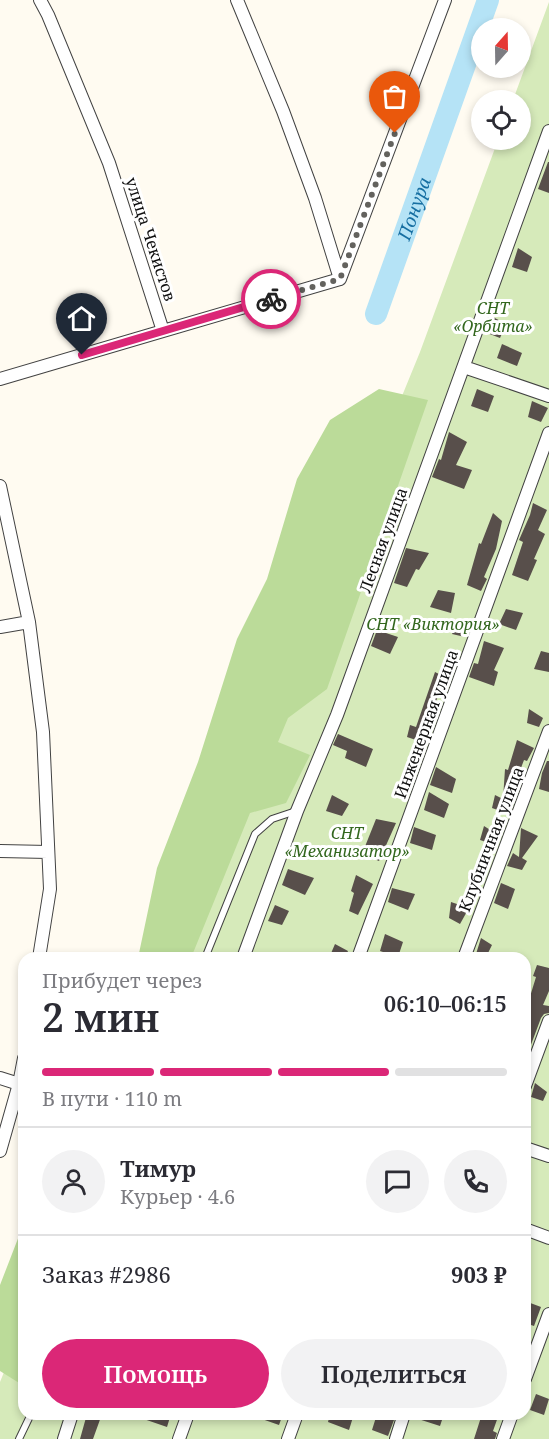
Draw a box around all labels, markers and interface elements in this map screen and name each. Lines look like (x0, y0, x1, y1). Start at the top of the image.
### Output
north arrow (471, 18, 531, 78)
map controls (471, 18, 531, 150)
pin (369, 71, 420, 133)
icon: bag (378, 80, 411, 113)
button: locate (471, 90, 531, 150)
street label: улица Чекистов (121, 174, 181, 304)
water label: Понура (391, 174, 436, 244)
courier (241, 269, 301, 329)
icon: bike (255, 283, 288, 316)
pin (56, 293, 107, 355)
park label: СНТ «Орбита» (453, 297, 533, 337)
icon: home (65, 302, 98, 335)
street label: Лесная улица (354, 484, 412, 596)
park label: СНТ «Виктория» (366, 613, 500, 635)
street label: Инженерная улица (389, 646, 463, 802)
street label: Клубничная улица (453, 763, 529, 915)
park label: СНТ «Механизатор» (284, 822, 410, 862)
text: Прибудет через (42, 967, 202, 994)
text: 06:10–06:15 (384, 988, 507, 1018)
text: 2 мин (42, 990, 160, 1043)
text: В пути · 110 m (42, 1085, 182, 1112)
button: person (42, 1150, 105, 1213)
button: chat (366, 1150, 429, 1213)
button: phone (444, 1150, 507, 1213)
text: Тимур (120, 1153, 196, 1183)
text: Курьер · 4.6 (120, 1183, 235, 1210)
text: Заказ #2986 (42, 1259, 171, 1289)
text: 903 ₽ (451, 1259, 507, 1289)
button: Помощь (42, 1339, 269, 1408)
button: Поделиться (281, 1339, 507, 1408)

